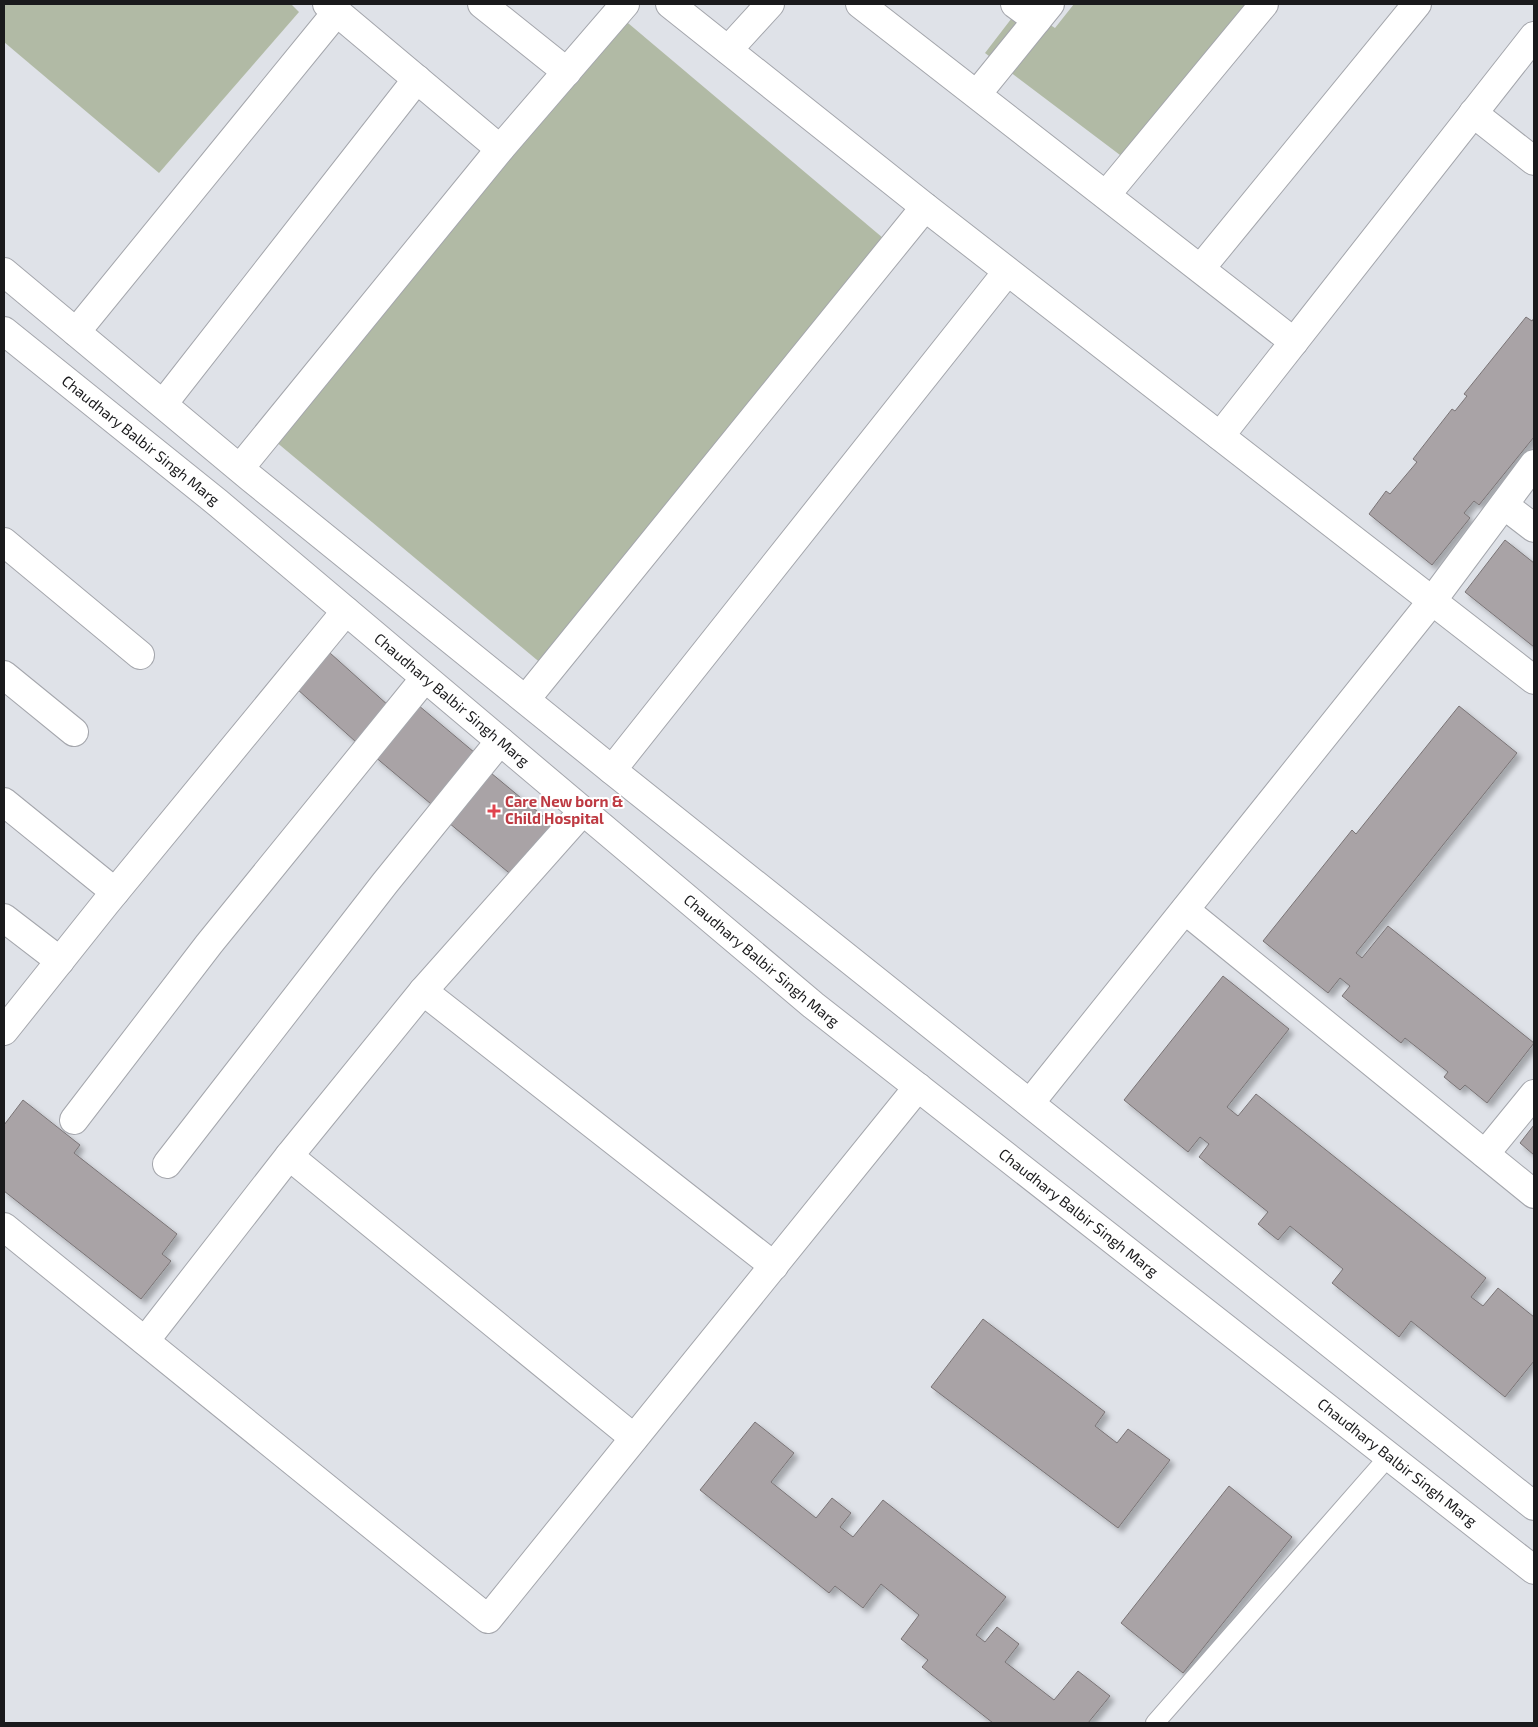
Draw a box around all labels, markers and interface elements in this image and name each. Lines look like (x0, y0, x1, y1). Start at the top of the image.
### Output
street label: Chaudhary Balbir Singh Marg (59, 371, 224, 509)
street label: Chaudhary Balbir Singh Marg (371, 629, 534, 770)
place label: Care New born & Child Hospital (505, 792, 624, 827)
marker: Care New born & Child Hospital (487, 804, 501, 818)
street label: Chaudhary Balbir Singh Marg (681, 890, 844, 1031)
street label: Chaudhary Balbir Singh Marg (996, 1144, 1162, 1280)
street label: Chaudhary Balbir Singh Marg (1314, 1394, 1481, 1530)

